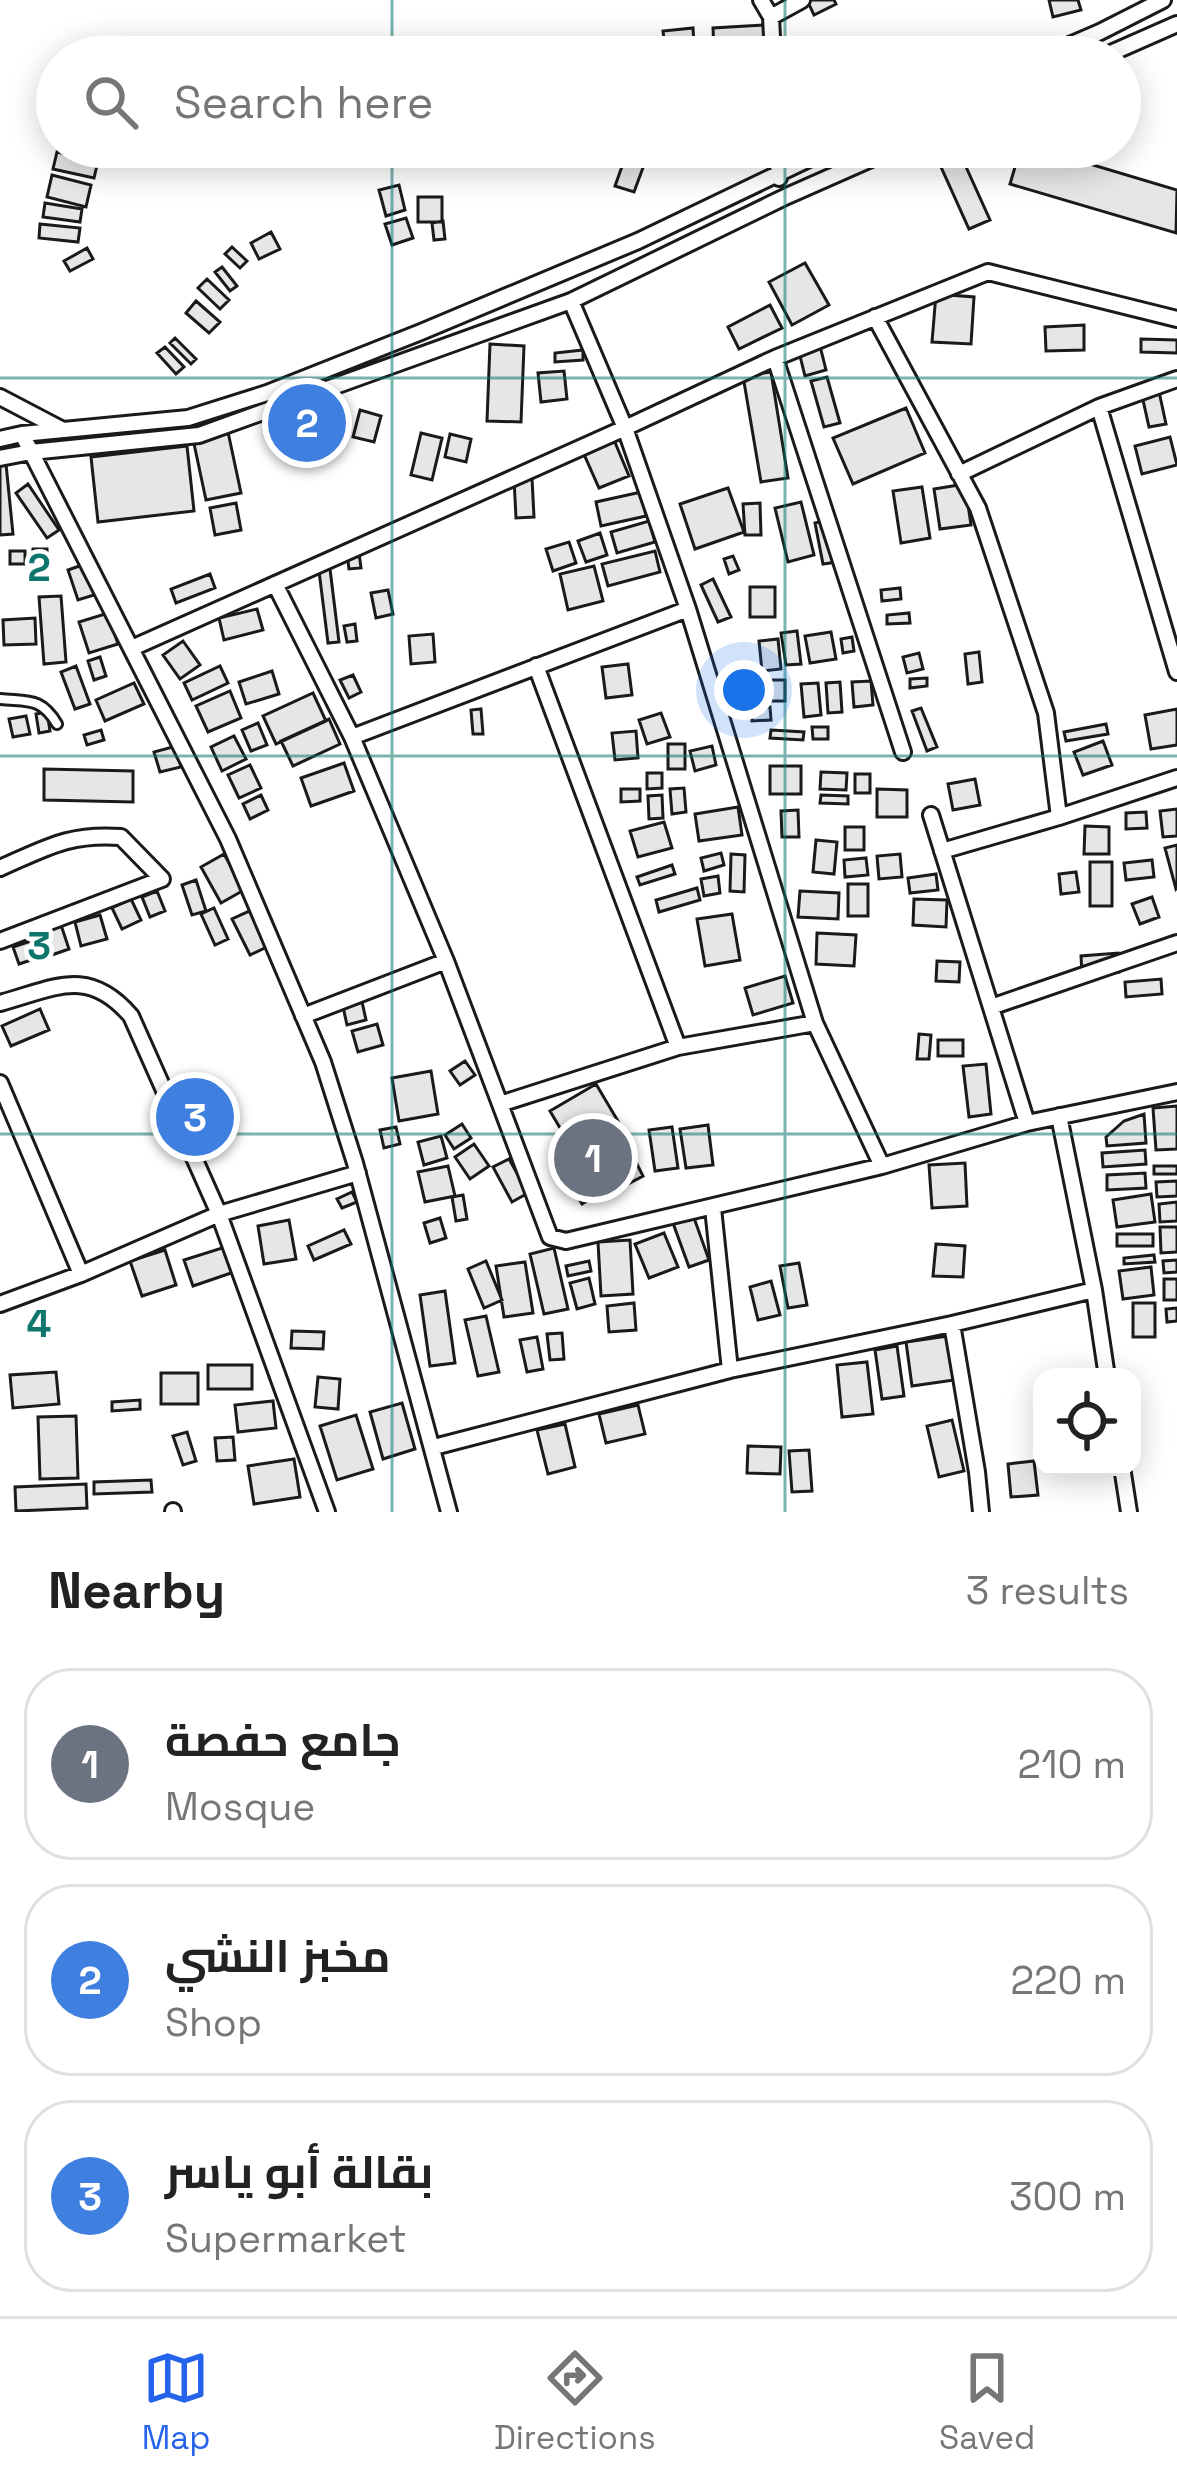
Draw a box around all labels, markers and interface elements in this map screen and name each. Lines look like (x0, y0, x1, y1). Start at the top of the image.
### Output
search box (36, 36, 1141, 168)
icon: search (78, 69, 144, 135)
text: Search here (174, 74, 433, 131)
pin: 2 (268, 378, 346, 468)
text: 2 (27, 543, 51, 592)
your location (714, 660, 774, 720)
text: 3 (27, 921, 51, 970)
pin: 3 (156, 1072, 234, 1162)
pin: 1 (554, 1113, 632, 1203)
text: 4 (27, 1299, 51, 1348)
map controls (1033, 1368, 1141, 1476)
button: locate (1033, 1368, 1141, 1476)
text: Nearby (48, 1558, 225, 1623)
text: 3 results (966, 1566, 1129, 1615)
text: جامع حفصة (165, 1712, 401, 1769)
text: 1 (81, 1740, 99, 1789)
text: 210 m (1018, 1740, 1126, 1789)
text: Mosque (165, 1782, 315, 1831)
text: مخبز النشي (165, 1928, 390, 1985)
text: 2 (78, 1956, 102, 2005)
text: 220 m (1010, 1956, 1126, 2005)
text: Shop (165, 1998, 262, 2047)
text: بقالة أبو ياسر (165, 2144, 433, 2201)
text: 3 (78, 2172, 102, 2221)
text: 300 m (1009, 2172, 1126, 2221)
text: Supermarket (165, 2214, 407, 2263)
tab: Map (142, 2345, 210, 2459)
tab: Directions (494, 2345, 656, 2459)
tab: Saved (939, 2345, 1035, 2459)

